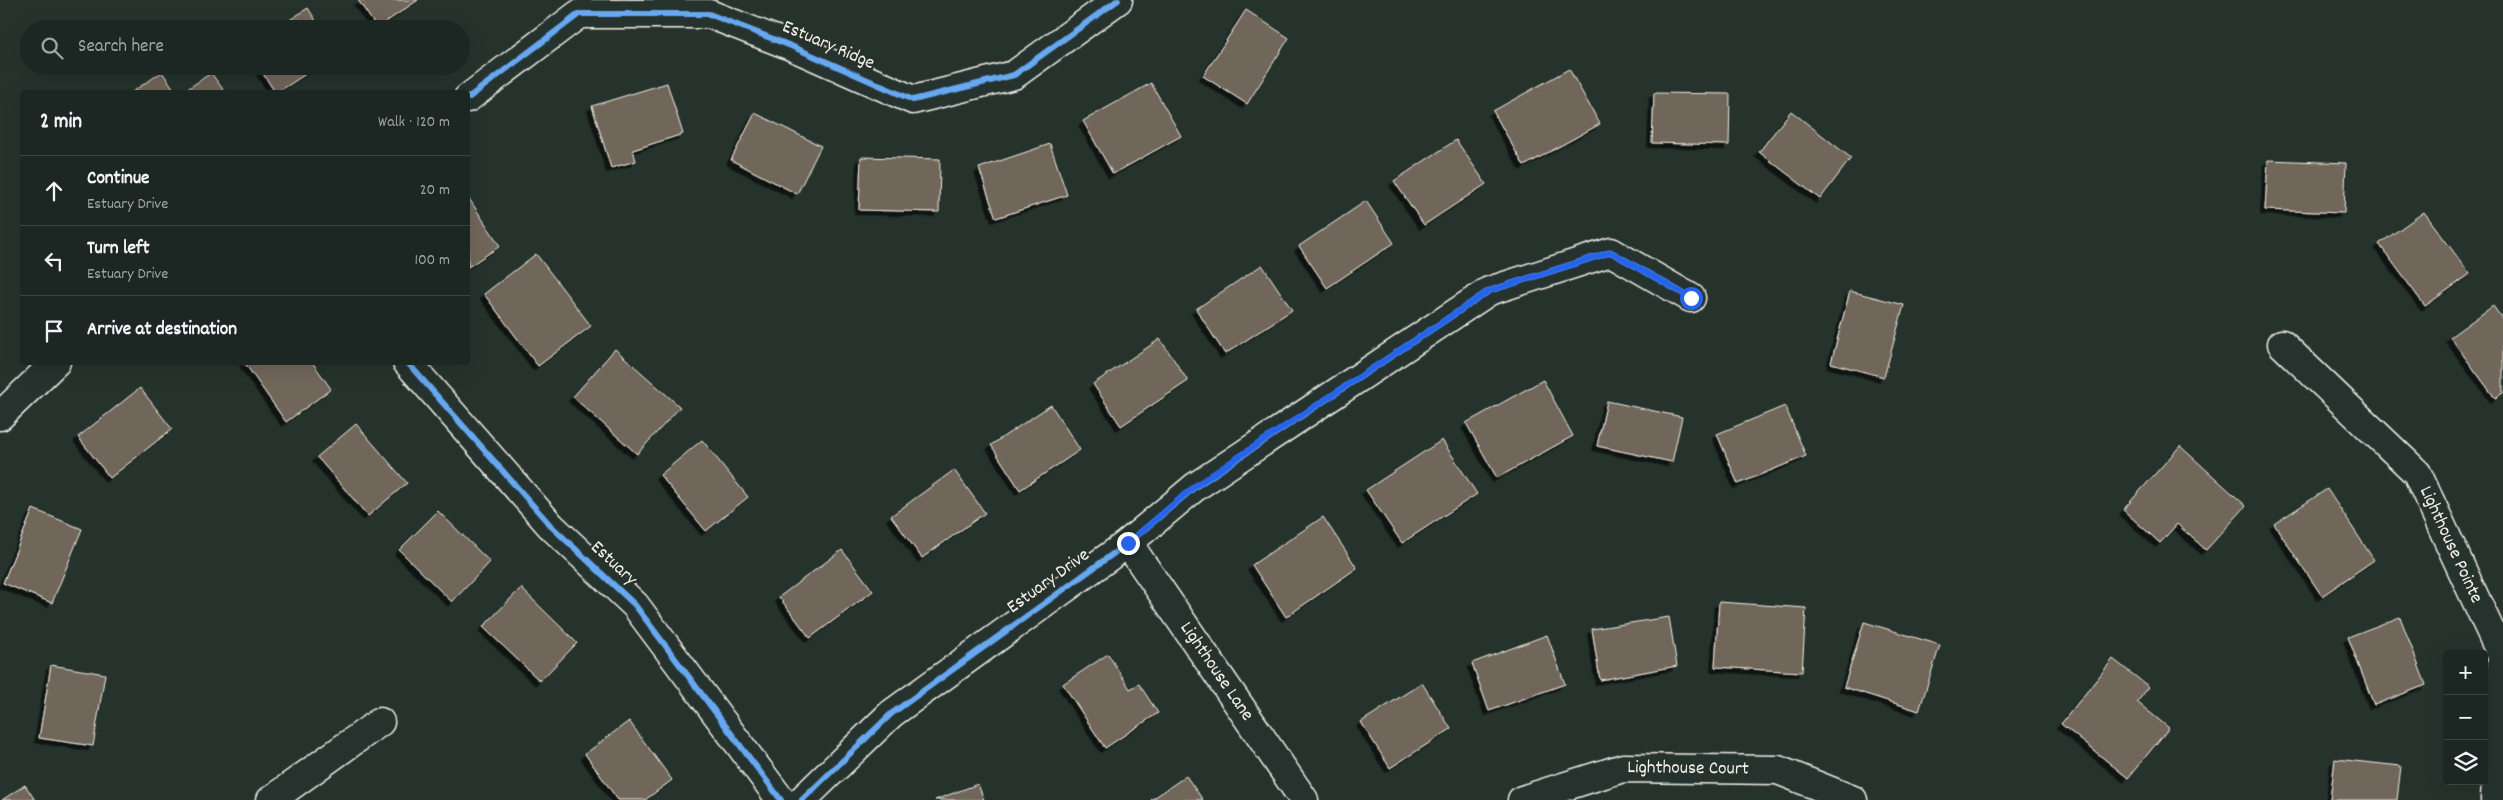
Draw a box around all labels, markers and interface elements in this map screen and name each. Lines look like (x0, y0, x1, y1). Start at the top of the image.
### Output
street label: Estuary Ridge (778, 14, 878, 78)
search box (20, 20, 470, 75)
icon: search (38, 34, 66, 62)
text: Search here (78, 34, 164, 61)
text: 2 min (40, 108, 82, 138)
text: Walk · 120 m (378, 111, 450, 134)
text: Continue (87, 166, 149, 193)
icon: ahead (40, 177, 68, 205)
text: 20 m (420, 179, 450, 202)
text: Estuary Drive (87, 193, 168, 216)
text: Turn left (87, 236, 150, 263)
icon: left (40, 247, 68, 275)
text: 100 m (414, 249, 450, 272)
text: Estuary Drive (87, 263, 168, 286)
route start (1680, 287, 1703, 310)
icon: arrive (40, 317, 68, 345)
text: Arrive at destination (87, 317, 237, 344)
street label: Lighthouse Pointe (2412, 482, 2489, 608)
route end (1117, 532, 1140, 555)
street label: Estuary (584, 535, 643, 593)
street label: Estuary Drive (1002, 543, 1096, 621)
street label: Lighthouse Lane (1172, 617, 1260, 727)
map controls (2443, 650, 2488, 785)
button: + (2443, 650, 2488, 695)
button: − (2443, 695, 2488, 740)
button: layers (2443, 740, 2488, 785)
street label: Lighthouse Court (1627, 755, 1749, 783)

